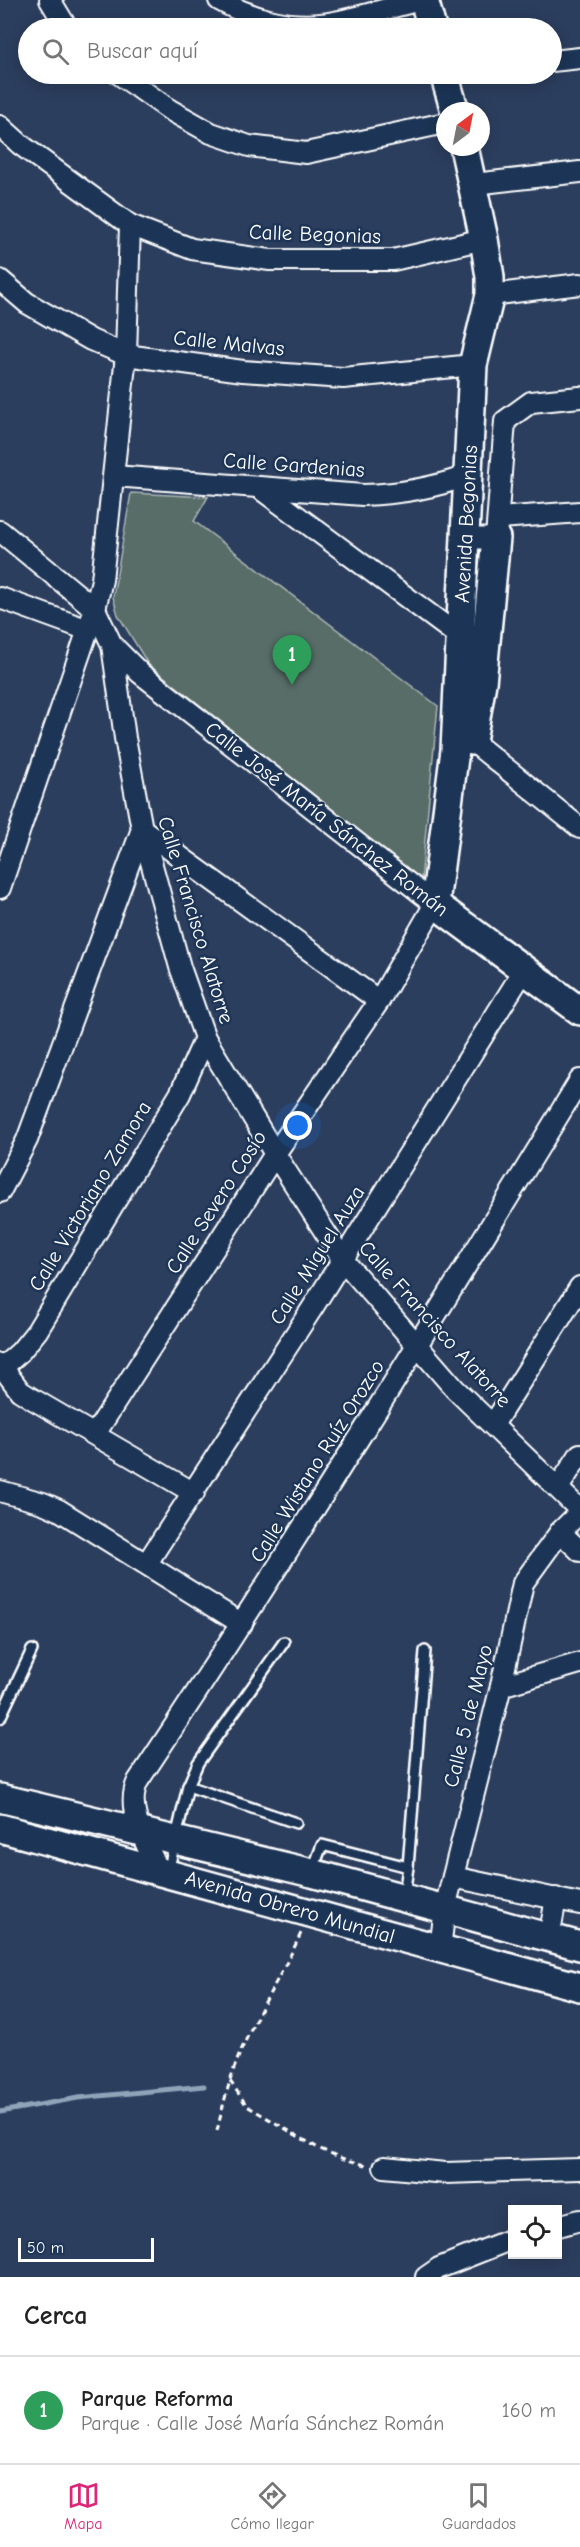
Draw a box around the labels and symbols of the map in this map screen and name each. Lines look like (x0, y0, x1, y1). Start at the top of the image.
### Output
north arrow (436, 102, 490, 156)
street label: Calle Begonias (249, 220, 381, 248)
street label: Calle Malvas (172, 325, 286, 361)
street label: Avenida Begonias (450, 444, 482, 604)
street label: Calle Gardenias (223, 448, 365, 482)
pin: 1 (272, 636, 312, 685)
street label: Calle José María Sánchez Román (201, 717, 453, 921)
street label: Calle Francisco Alatorre (153, 813, 239, 1027)
street label: Calle Victoriano Zamora (24, 1097, 156, 1295)
your location (283, 1111, 312, 1140)
street label: Calle Severo Cosío (161, 1126, 271, 1278)
street label: Calle Miguel Auza (265, 1181, 369, 1329)
street label: Calle Francisco Alatorre (354, 1236, 516, 1412)
street label: Calle Wistano Ruíz Orozco (245, 1355, 389, 1567)
street label: Calle 5 de Mayo (439, 1642, 497, 1790)
street label: Avenida Obrero Mundial (182, 1866, 398, 1948)
scale bar (18, 2235, 154, 2262)

